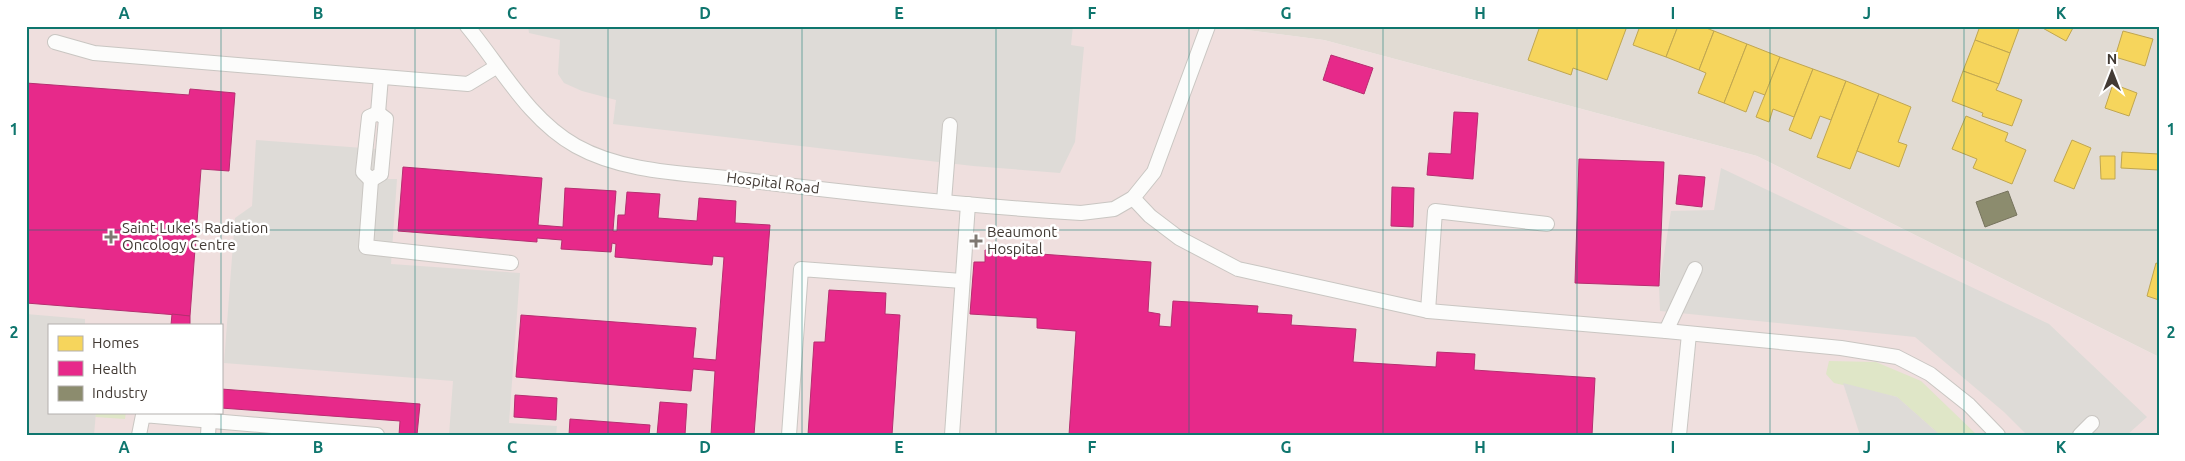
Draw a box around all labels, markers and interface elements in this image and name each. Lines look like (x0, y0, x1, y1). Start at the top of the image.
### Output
text: A (118, 4, 130, 22)
text: B (313, 4, 323, 22)
text: C (507, 4, 517, 22)
text: D (699, 4, 711, 22)
text: E (894, 4, 904, 22)
text: F (1088, 4, 1097, 22)
text: G (1280, 4, 1292, 22)
text: H (1474, 4, 1486, 22)
text: I (1671, 4, 1675, 22)
text: J (1863, 4, 1871, 22)
text: K (2056, 4, 2067, 22)
north arrow (2088, 48, 2138, 98)
text: N (2107, 51, 2117, 67)
text: 1 (9, 120, 19, 138)
text: 1 (2166, 120, 2176, 138)
street label: Hospital Road (726, 168, 821, 197)
place label: Saint Luke's Radiation Oncology Centre (122, 219, 268, 253)
place label: Beaumont Hospital (987, 223, 1057, 257)
marker: Saint Luke's Radiation Oncology Centre (104, 230, 118, 244)
marker: Beaumont Hospital (969, 234, 983, 248)
text: 2 (9, 323, 19, 341)
text: 2 (2166, 323, 2176, 341)
legend (48, 324, 222, 414)
text: Homes (92, 334, 139, 351)
text: Health (92, 360, 137, 377)
text: Industry (92, 384, 147, 401)
text: A (118, 438, 130, 456)
text: B (313, 438, 323, 456)
text: C (507, 438, 517, 456)
text: D (699, 438, 711, 456)
text: E (894, 438, 904, 456)
text: F (1088, 438, 1097, 456)
text: G (1280, 438, 1292, 456)
text: H (1474, 438, 1486, 456)
text: I (1671, 438, 1675, 456)
text: J (1863, 438, 1871, 456)
text: K (2056, 438, 2067, 456)

